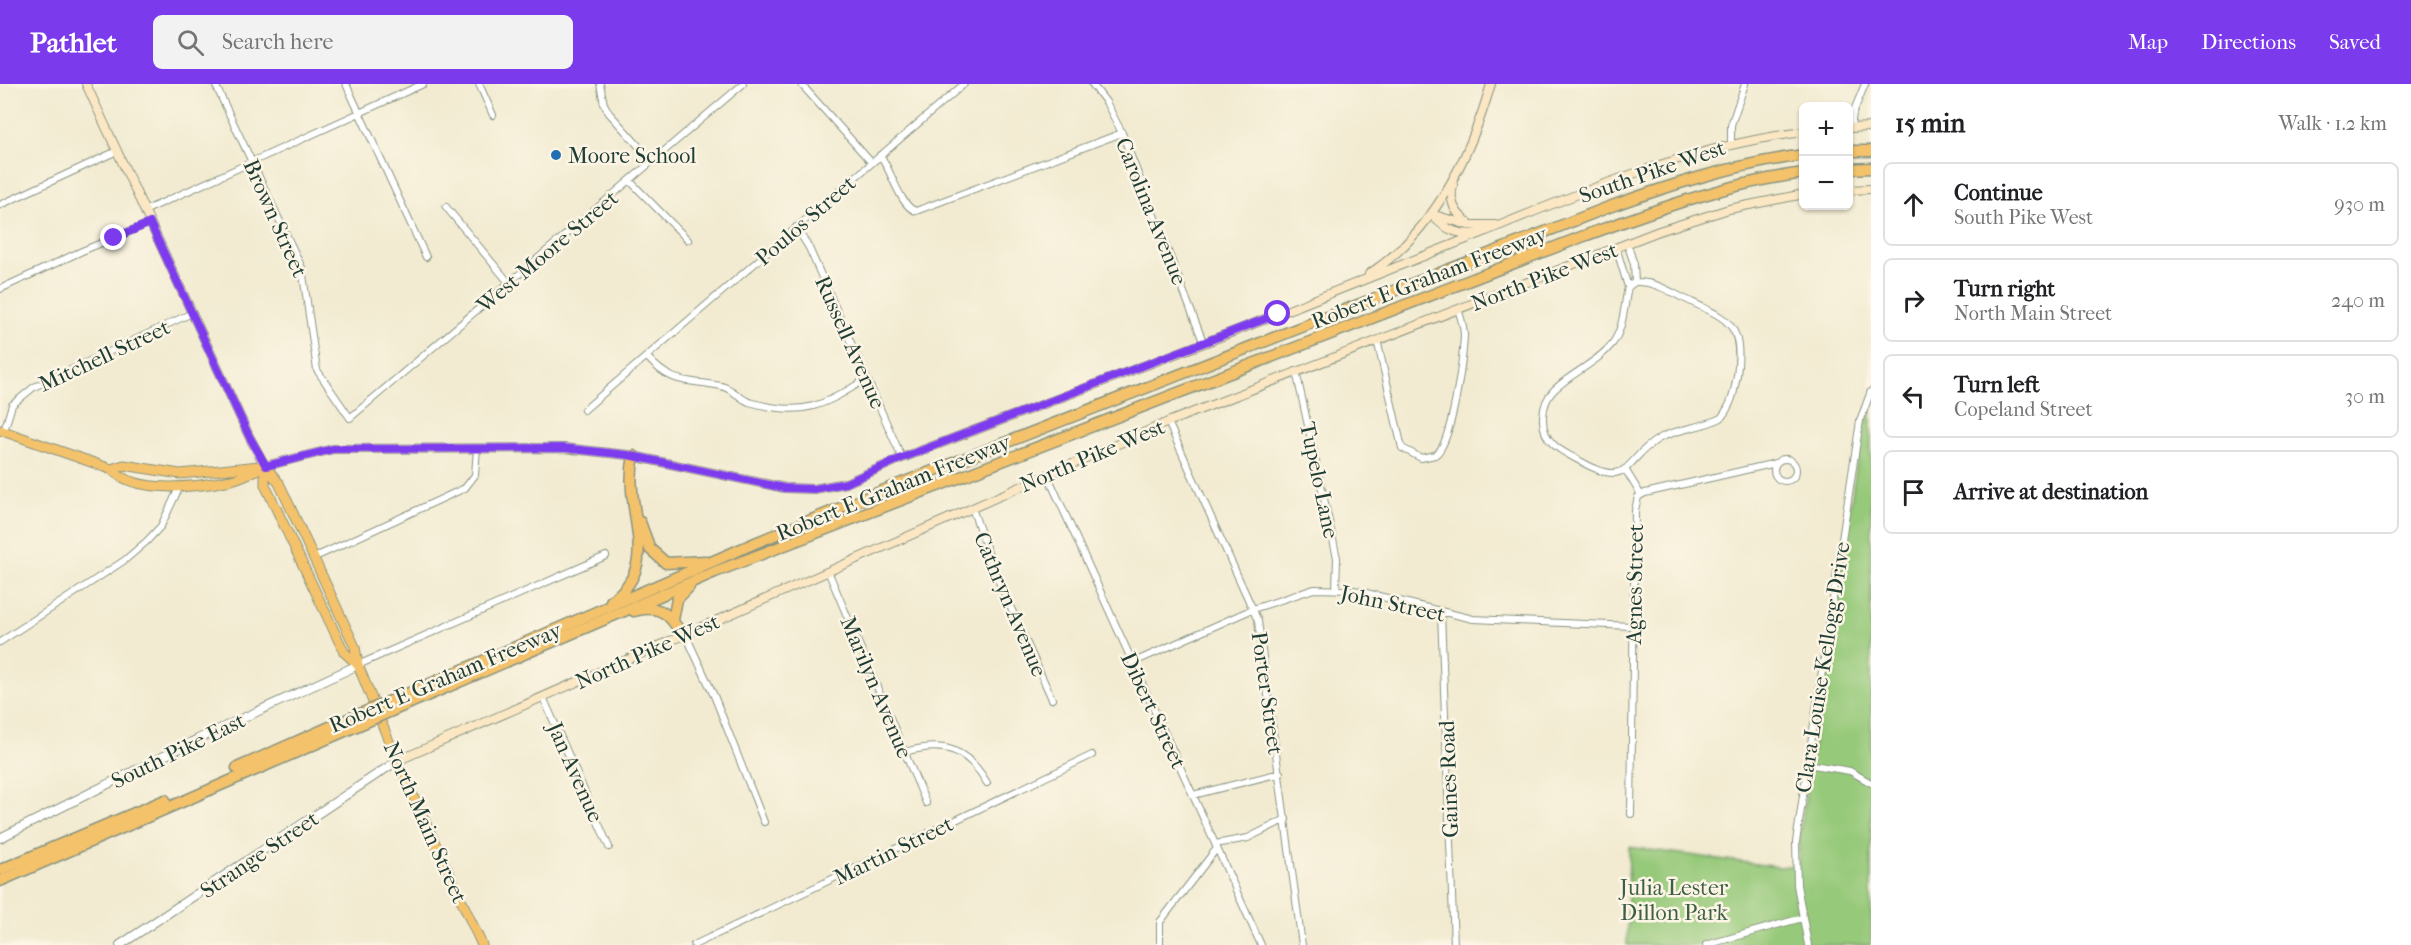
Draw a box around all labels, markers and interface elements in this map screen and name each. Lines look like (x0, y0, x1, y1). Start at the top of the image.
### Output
search box (153, 15, 573, 69)
text: Pathlet (30, 26, 117, 59)
icon: search (174, 26, 207, 59)
text: Search here (222, 29, 333, 55)
text: Map (2128, 30, 2168, 54)
text: Directions (2201, 30, 2296, 54)
text: Saved (2329, 30, 2381, 54)
map controls (1799, 102, 1853, 210)
button: + (1799, 102, 1853, 156)
text: 15 min (1895, 108, 1965, 139)
text: Walk · 1.2 km (2279, 112, 2387, 135)
street label: Carolina Avenue (1110, 134, 1192, 289)
street label: South Pike West (1576, 135, 1729, 209)
place label: Moore School (568, 143, 696, 169)
marker: Moore School (549, 148, 563, 162)
street label: Brown Street (238, 155, 313, 281)
button: − (1799, 156, 1853, 210)
street label: Poulos Street (750, 170, 861, 271)
text: Continue (1954, 180, 2043, 206)
street label: West Moore Street (471, 185, 624, 319)
icon: ahead (1897, 188, 1930, 221)
text: 930 m (2334, 193, 2385, 216)
text: South Pike West (1954, 206, 2093, 229)
street label: Robert E Graham Freeway (1308, 220, 1552, 335)
route end (100, 224, 126, 250)
street label: North Pike West (1467, 237, 1622, 317)
street label: Russell Avenue (809, 272, 891, 413)
text: Turn right (1954, 276, 2055, 302)
icon: right (1897, 284, 1930, 317)
text: 240 m (2331, 289, 2385, 312)
route start (1264, 300, 1290, 326)
text: North Main Street (1954, 302, 2112, 325)
street label: Mitchell Street (35, 314, 174, 398)
text: Turn left (1954, 372, 2040, 398)
icon: left (1897, 380, 1930, 413)
text: 30 m (2345, 385, 2385, 408)
text: Copeland Street (1954, 398, 2093, 421)
street label: North Pike West (1016, 414, 1169, 498)
street label: Tupelo Lane (1294, 420, 1344, 541)
street label: Robert E Graham Freeway (772, 429, 1015, 547)
icon: arrive (1897, 476, 1930, 509)
text: Arrive at destination (1954, 479, 2148, 505)
street label: Agnes Street (1621, 523, 1649, 646)
street label: Cathryn Avenue (968, 528, 1052, 681)
street label: Clara Louise Kellogg Drive (1790, 540, 1856, 795)
street label: John Street (1336, 580, 1448, 628)
street label: North Pike West (571, 608, 724, 695)
street label: Marilyn Avenue (834, 612, 918, 763)
street label: Robert E Graham Freeway (325, 617, 567, 739)
street label: Porter Street (1245, 630, 1289, 757)
street label: Dibert Street (1115, 648, 1191, 773)
street label: South Pike East (107, 707, 250, 794)
street label: Jan Avenue (541, 717, 609, 826)
street label: Gaines Road (1434, 719, 1464, 838)
street label: North Main Street (378, 738, 472, 907)
street label: Strange Street (196, 806, 324, 904)
street label: Martin Street (829, 811, 958, 891)
park label: Julia Lester Dillon Park (1618, 875, 1729, 926)

